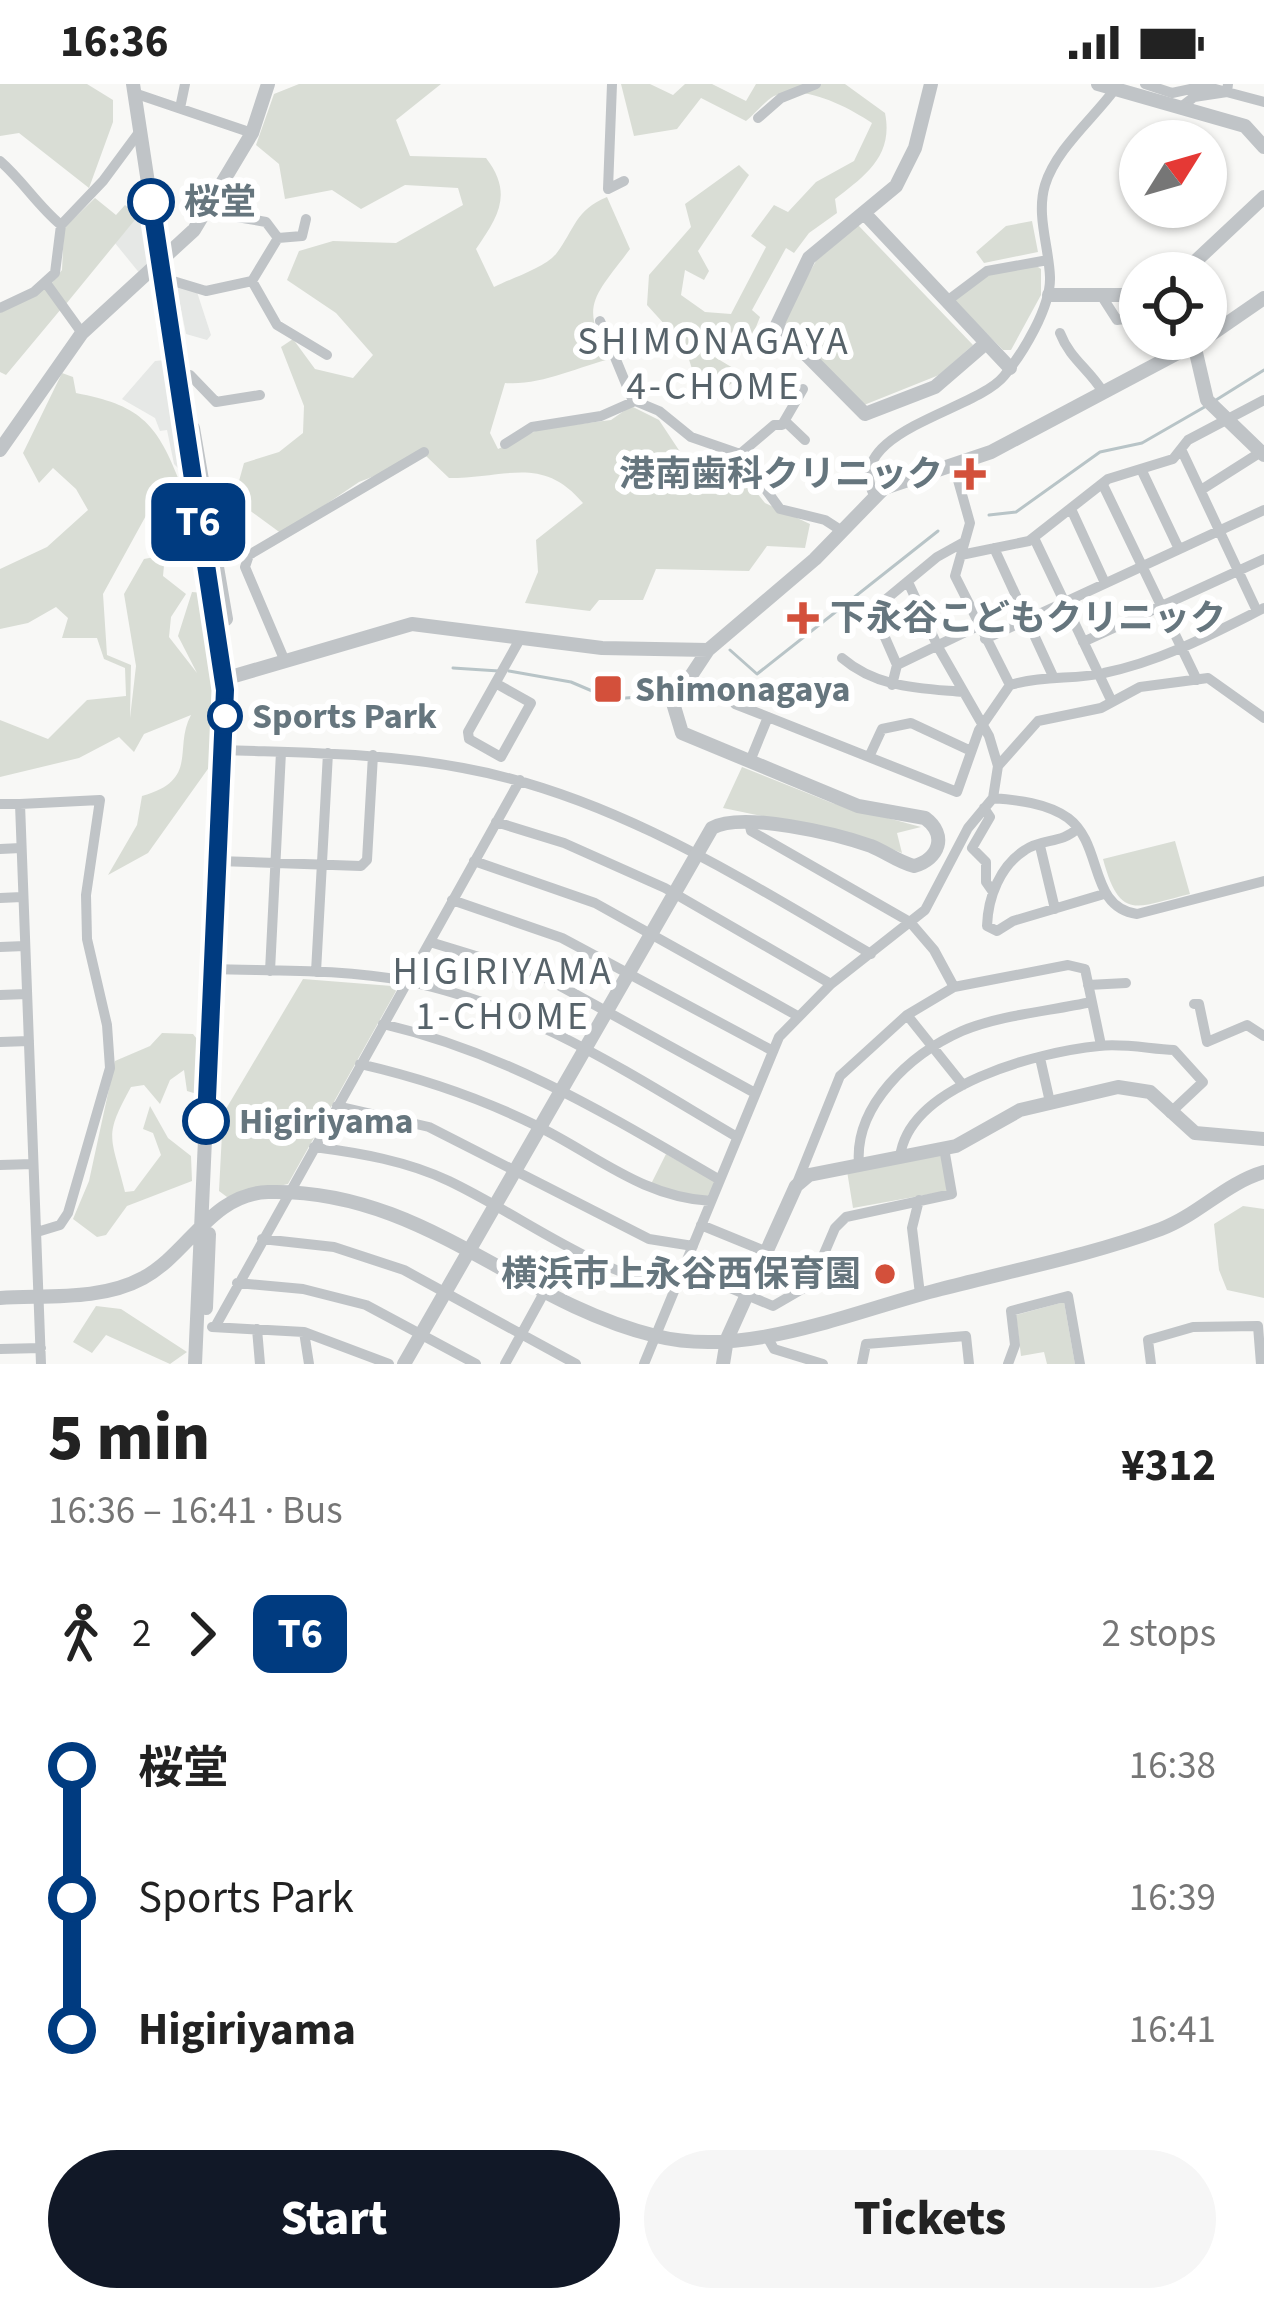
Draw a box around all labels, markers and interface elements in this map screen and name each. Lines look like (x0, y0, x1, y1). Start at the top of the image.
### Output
text: 16:36 (60, 10, 169, 74)
north arrow (1119, 120, 1227, 228)
map controls (1119, 120, 1227, 360)
place label: 桜堂 (184, 177, 256, 228)
marker: 桜堂 (129, 180, 173, 224)
button: locate (1119, 252, 1227, 360)
district label: SHIMONAGAYA 4-CHOME (577, 314, 851, 415)
place label: 港南歯科クリニック (619, 449, 943, 500)
marker: 港南歯科クリニック (954, 458, 986, 490)
line badge: T6 (144, 483, 252, 561)
text: T6 (175, 492, 221, 552)
place label: 下永谷こどもクリニック (830, 593, 1226, 644)
marker: 下永谷こどもクリニック (787, 602, 819, 634)
place label: Shimonagaya (635, 664, 850, 715)
marker: Shimonagaya (592, 673, 624, 705)
place label: Sports Park (252, 691, 437, 742)
marker: Sports Park (209, 700, 241, 732)
district label: HIGIRIYAMA 1-CHOME (392, 944, 614, 1045)
place label: Higiriyama (239, 1096, 413, 1147)
marker: Higiriyama (184, 1099, 228, 1143)
place label: 横浜市上永谷西保育園 (501, 1249, 861, 1300)
marker: 横浜市上永谷西保育園 (872, 1261, 898, 1287)
text: 5 min (48, 1391, 210, 1485)
text: ¥312 (1121, 1434, 1216, 1498)
text: 16:36 – 16:41 · Bus (48, 1483, 343, 1539)
icon: walk (48, 1601, 114, 1667)
icon: forward (169, 1601, 235, 1667)
text: T6 (277, 1604, 323, 1664)
text: 2 (132, 1606, 151, 1662)
text: 2 stops (1102, 1606, 1216, 1662)
text: 桜堂 (138, 1737, 228, 1801)
text: 16:38 (1129, 1738, 1216, 1794)
text: Sports Park (138, 1866, 354, 1930)
text: 16:39 (1129, 1870, 1216, 1926)
text: Higiriyama (138, 1998, 356, 2062)
text: 16:41 (1129, 2002, 1216, 2058)
button: Start (48, 2150, 620, 2288)
button: Tickets (644, 2150, 1216, 2288)

